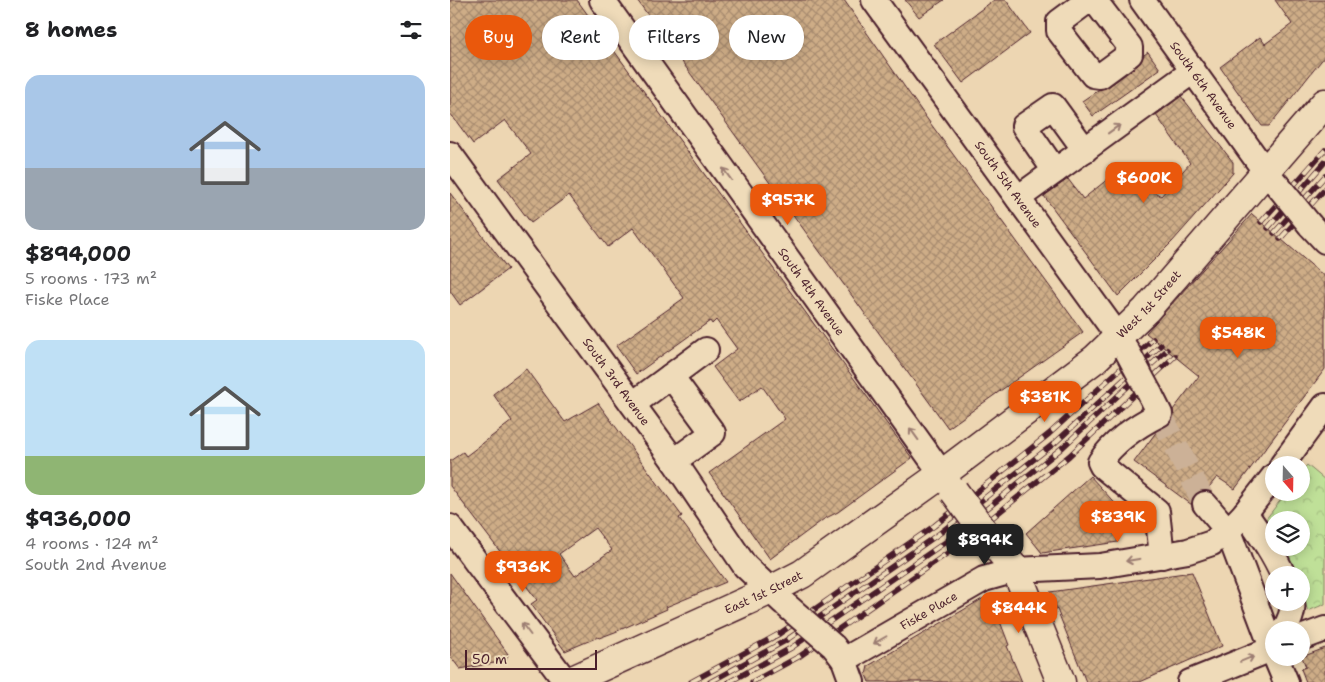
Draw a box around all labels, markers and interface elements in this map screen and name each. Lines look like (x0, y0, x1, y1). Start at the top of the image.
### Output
chip: Buy (465, 15, 532, 60)
chip: Rent (542, 15, 619, 60)
chip: Filters (629, 15, 719, 60)
chip: New (729, 15, 804, 60)
text: 8 homes (25, 16, 117, 44)
icon: filters (397, 16, 425, 44)
street label: South 6th Avenue (1166, 38, 1240, 133)
icon: home (180, 108, 270, 198)
one-way arrow (1107, 123, 1120, 134)
street label: South 5th Avenue (971, 138, 1045, 231)
pin: $600K (1109, 162, 1179, 204)
one-way arrow (722, 167, 732, 181)
text: $600K (1116, 167, 1172, 188)
pin: $957K (753, 184, 823, 226)
text: $957K (761, 189, 815, 210)
text: $894,000 (25, 240, 131, 268)
street label: South 4th Avenue (774, 245, 848, 339)
street label: West 1st Street (1113, 267, 1185, 342)
text: 5 rooms · 173 m² (25, 268, 157, 289)
text: Fiske Place (25, 289, 110, 310)
pin: $548K (1203, 316, 1273, 359)
text: $548K (1211, 322, 1265, 343)
street label: South 3rd Avenue (579, 335, 654, 429)
icon: home (180, 373, 270, 463)
pin: $381K (1010, 380, 1080, 423)
text: $381K (1019, 386, 1071, 407)
one-way arrow (909, 427, 919, 441)
north arrow (1265, 456, 1310, 501)
map controls (1265, 456, 1310, 666)
pin: $839K (1083, 500, 1153, 543)
text: $936,000 (25, 505, 131, 533)
text: $839K (1091, 506, 1145, 527)
button: layers (1265, 511, 1310, 556)
pin: $894K (950, 524, 1020, 566)
text: $894K (957, 529, 1013, 550)
text: 4 rooms · 124 m² (25, 533, 159, 554)
pin: $936K (488, 550, 558, 593)
text: South 2nd Avenue (25, 554, 167, 575)
text: $936K (496, 556, 550, 577)
one-way arrow (1125, 556, 1141, 566)
button: + (1265, 566, 1310, 611)
street label: East 1st Street (722, 567, 805, 618)
street label: Fiske Place (897, 588, 961, 634)
pin: $844K (984, 592, 1054, 634)
text: $844K (991, 597, 1047, 618)
button: − (1265, 621, 1310, 666)
one-way arrow (521, 622, 531, 636)
one-way arrow (872, 635, 887, 645)
scale bar (465, 647, 598, 670)
text: 50 m (472, 650, 507, 668)
one-way arrow (1239, 653, 1254, 663)

